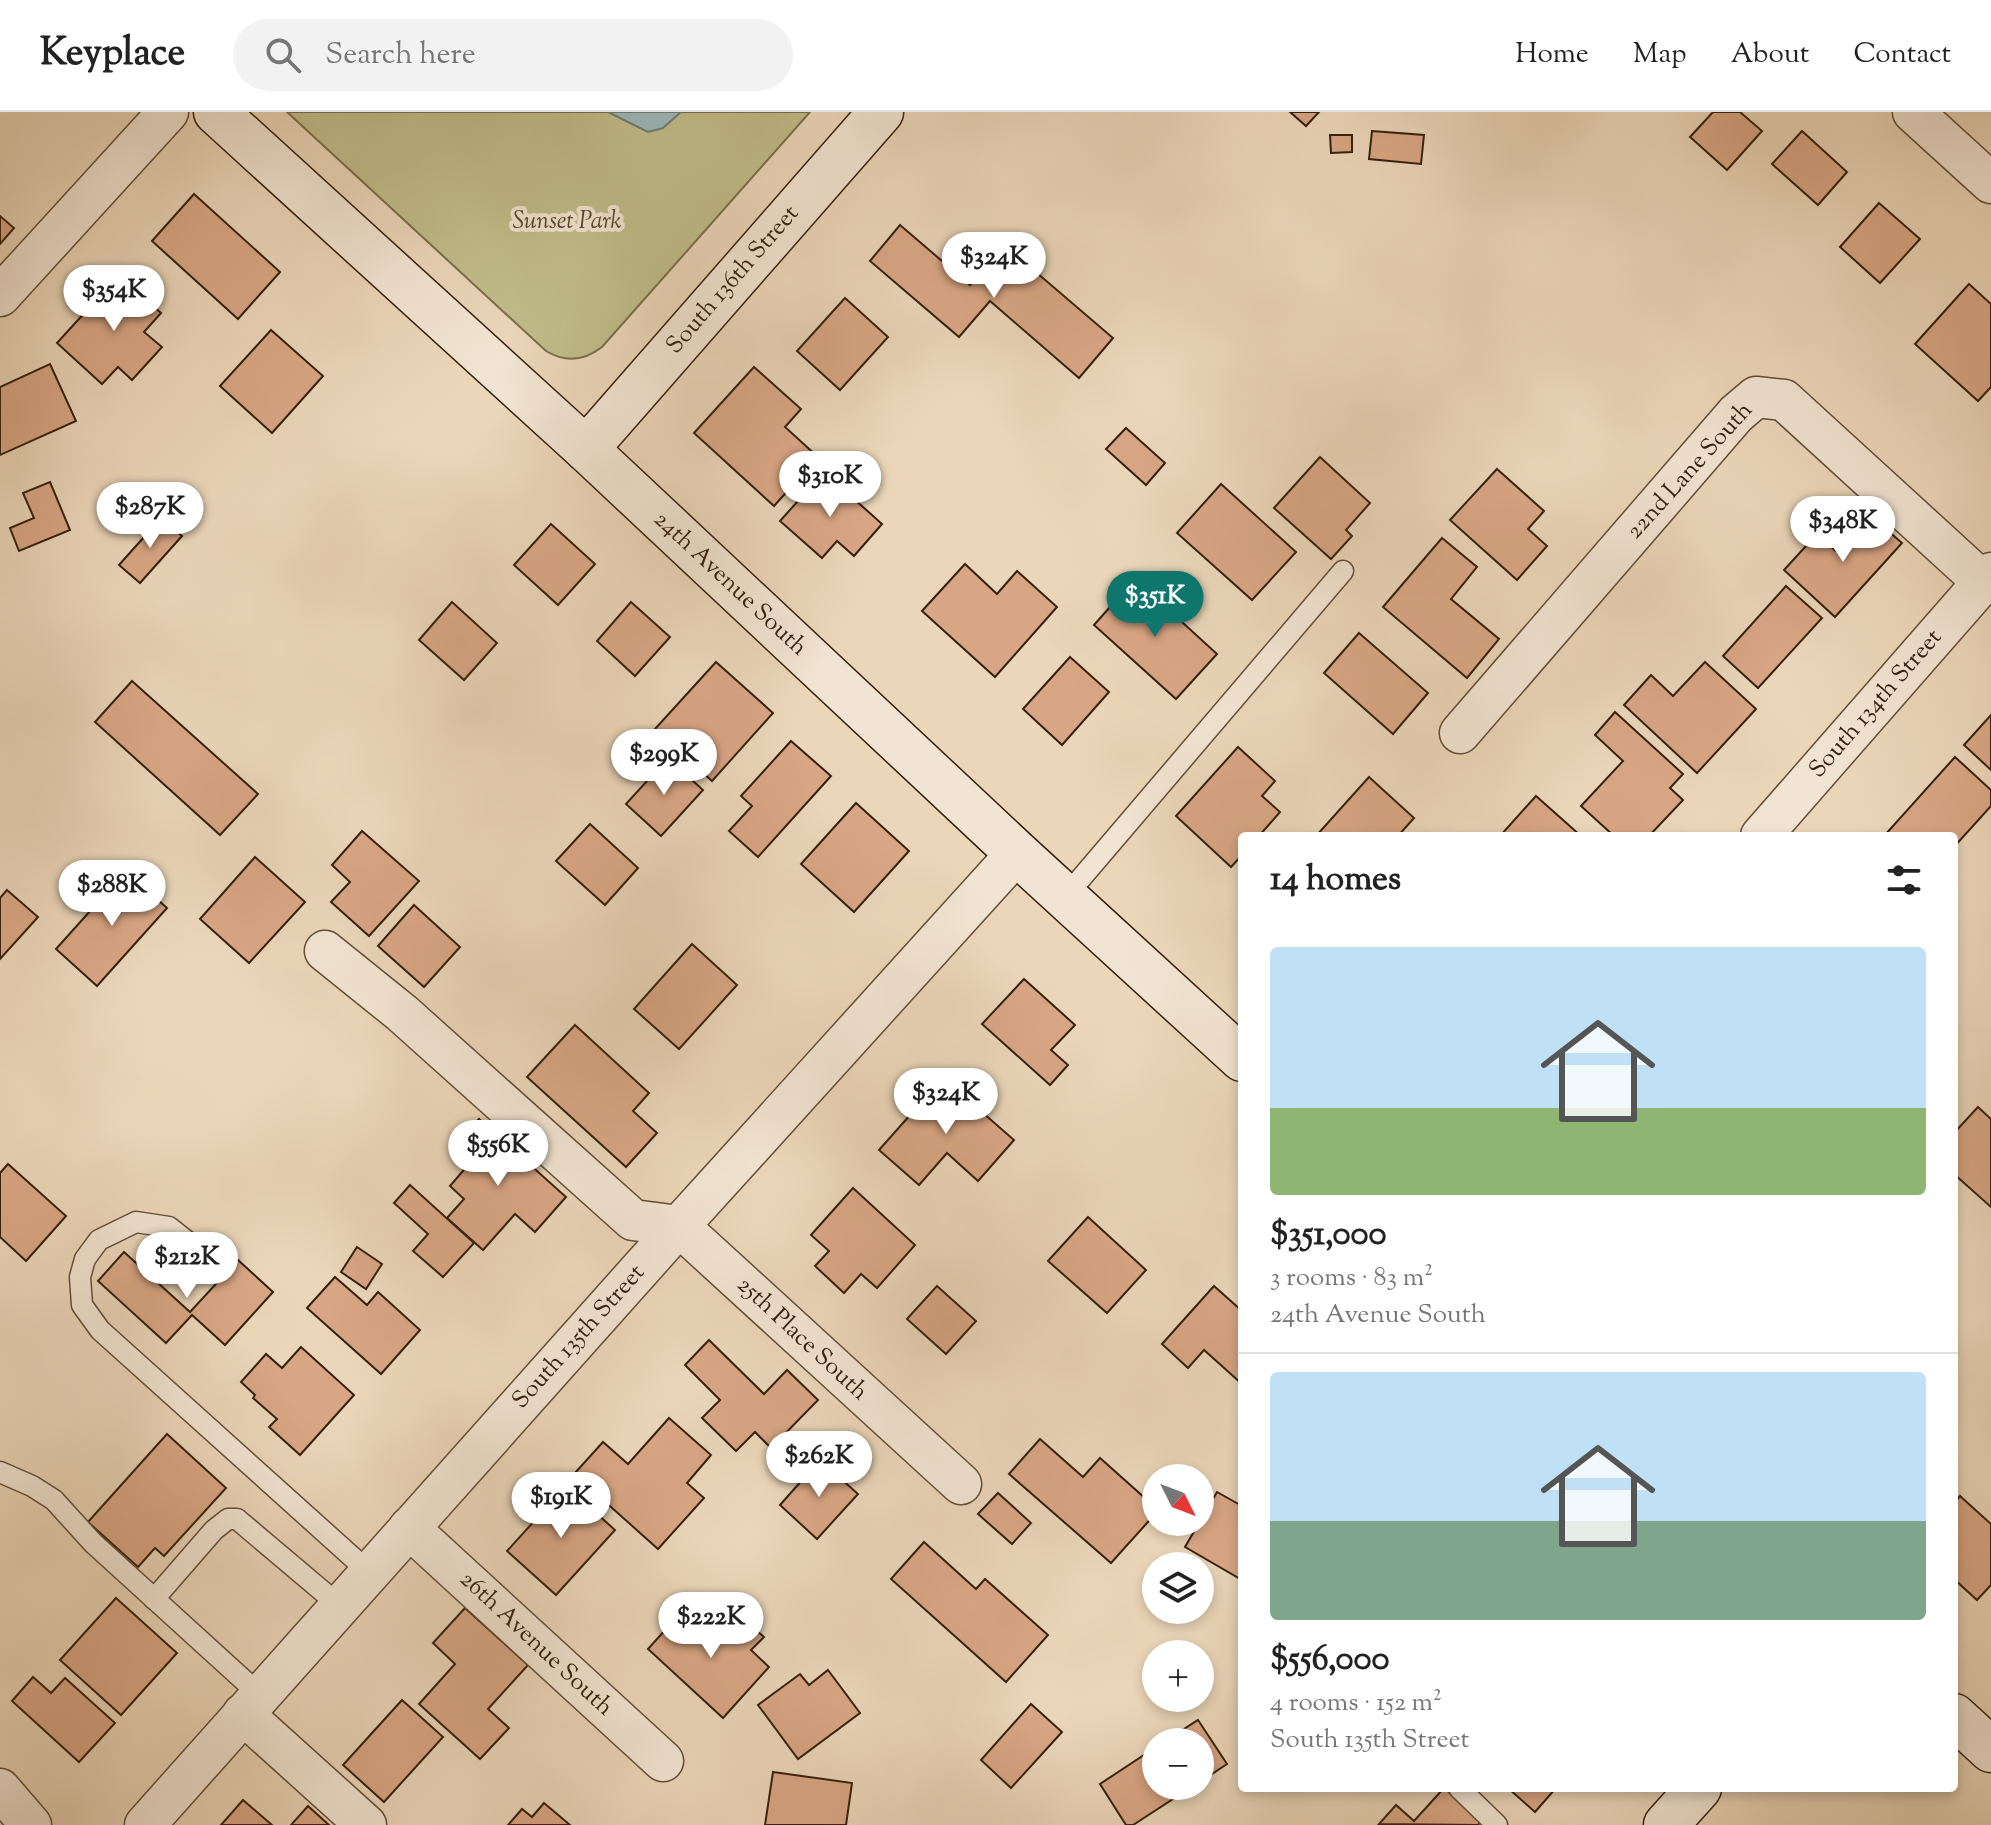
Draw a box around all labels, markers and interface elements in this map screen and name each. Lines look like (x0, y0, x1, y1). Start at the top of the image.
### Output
search box (233, 19, 793, 91)
text: Keyplace (40, 28, 185, 82)
icon: search (261, 33, 305, 77)
text: Search here (325, 34, 476, 77)
text: Home (1515, 35, 1589, 75)
text: Map (1633, 35, 1687, 75)
text: About (1731, 35, 1809, 75)
text: Contact (1853, 35, 1951, 75)
street label: South 136th Street (659, 198, 807, 362)
park label: Sunset Park (513, 205, 622, 239)
pin: $324K (938, 232, 1050, 300)
text: $324K (960, 239, 1028, 276)
pin: $354K (58, 265, 170, 333)
text: $354K (81, 272, 147, 309)
street label: 22nd Lane South (1619, 395, 1761, 547)
pin: $310K (774, 451, 886, 519)
text: $310K (797, 458, 863, 495)
pin: $287K (94, 482, 206, 550)
text: $287K (115, 489, 185, 526)
pin: $348K (1787, 496, 1899, 564)
text: $348K (1808, 503, 1878, 540)
street label: 24th Avenue South (645, 504, 815, 664)
pin: $351K (1099, 571, 1211, 639)
text: $351K (1125, 578, 1185, 615)
street label: South 134th Street (1802, 622, 1950, 786)
pin: $299K (608, 729, 720, 797)
text: $299K (629, 736, 699, 773)
text: 14 homes (1270, 856, 1401, 905)
icon: filters (1882, 858, 1926, 902)
pin: $288K (56, 860, 168, 928)
text: $288K (77, 867, 147, 904)
icon: home (1526, 999, 1670, 1143)
pin: $324K (890, 1068, 1002, 1136)
text: $324K (912, 1075, 980, 1112)
pin: $556K (442, 1120, 554, 1188)
text: $556K (466, 1127, 530, 1164)
text: $351,000 (1270, 1211, 1387, 1260)
pin: $212K (131, 1232, 243, 1300)
text: $212K (154, 1239, 220, 1276)
street label: South 135th Street (505, 1257, 653, 1417)
text: 3 rooms · 83 m² (1270, 1260, 1433, 1297)
street label: 25th Place South (729, 1269, 875, 1409)
text: 24th Avenue South (1270, 1297, 1486, 1334)
icon: home (1526, 1424, 1670, 1568)
pin: $262K (763, 1431, 875, 1499)
text: $262K (784, 1438, 854, 1475)
north arrow (1142, 1464, 1214, 1536)
map controls (1142, 1464, 1214, 1800)
pin: $191K (505, 1472, 617, 1540)
text: $191K (530, 1479, 592, 1516)
button: layers (1142, 1552, 1214, 1624)
street label: 26th Avenue South (452, 1564, 620, 1724)
pin: $222K (655, 1592, 767, 1660)
text: $222K (676, 1599, 746, 1636)
text: $556,000 (1270, 1636, 1389, 1685)
button: + (1142, 1640, 1214, 1712)
text: 4 rooms · 152 m² (1270, 1685, 1442, 1722)
text: South 135th Street (1270, 1722, 1469, 1759)
button: − (1142, 1728, 1214, 1800)

